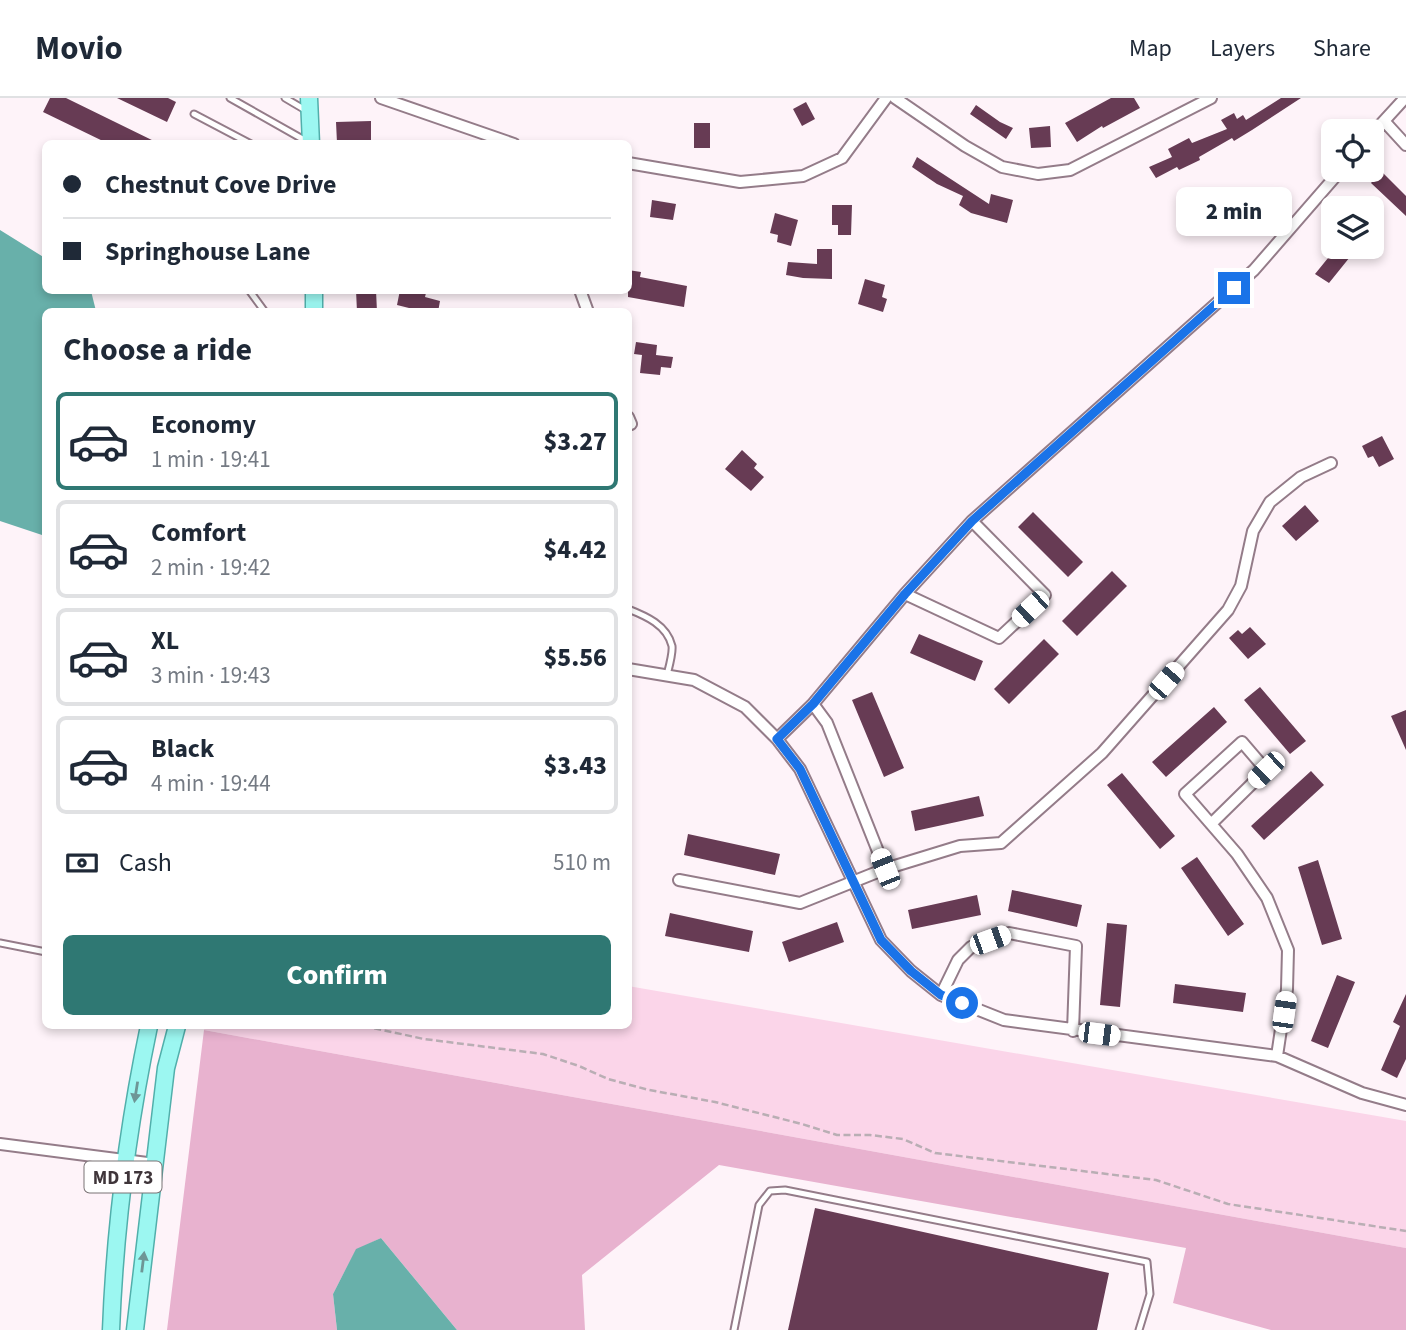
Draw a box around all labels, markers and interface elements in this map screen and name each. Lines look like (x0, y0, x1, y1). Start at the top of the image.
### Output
text: Movio (35, 25, 123, 72)
text: Map (1129, 31, 1172, 66)
text: Layers (1210, 31, 1275, 66)
text: Share (1313, 31, 1371, 66)
map controls (1321, 119, 1384, 259)
button: locate (1321, 119, 1384, 182)
text: Chestnut Cove Drive (105, 166, 337, 203)
callout: 2 min (1176, 186, 1292, 236)
text: 2 min (1206, 195, 1262, 228)
button: layers (1321, 196, 1384, 259)
text: Springhouse Lane (105, 233, 310, 270)
route end (1218, 272, 1250, 304)
text: Choose a ride (63, 327, 252, 373)
text: Economy (151, 406, 256, 443)
icon: car (67, 410, 130, 473)
text: $3.27 (543, 423, 607, 460)
text: 1 min · 19:41 (151, 443, 271, 476)
text: Comfort (151, 514, 246, 551)
icon: car (67, 518, 130, 581)
text: $4.42 (543, 531, 607, 568)
text: 2 min · 19:42 (151, 551, 271, 584)
car (1008, 587, 1053, 631)
text: XL (151, 622, 179, 659)
icon: car (67, 626, 130, 689)
text: $5.56 (543, 639, 607, 676)
car (1145, 658, 1188, 704)
text: 3 min · 19:43 (151, 659, 271, 692)
text: Black (151, 730, 214, 767)
icon: car (67, 734, 130, 797)
text: $3.43 (543, 747, 607, 784)
car (1244, 748, 1289, 792)
text: 4 min · 19:44 (151, 767, 271, 800)
icon: cash (63, 844, 101, 882)
text: Cash (119, 844, 172, 881)
text: 510 m (553, 846, 611, 879)
car (868, 846, 903, 892)
car (967, 923, 1014, 957)
button: Confirm (63, 935, 611, 1015)
route start (946, 987, 978, 1019)
car (1271, 990, 1298, 1034)
car (1077, 1021, 1122, 1047)
one-way arrow (130, 1082, 141, 1104)
road number: MD 173 (85, 1162, 162, 1192)
one-way arrow (138, 1251, 149, 1273)

